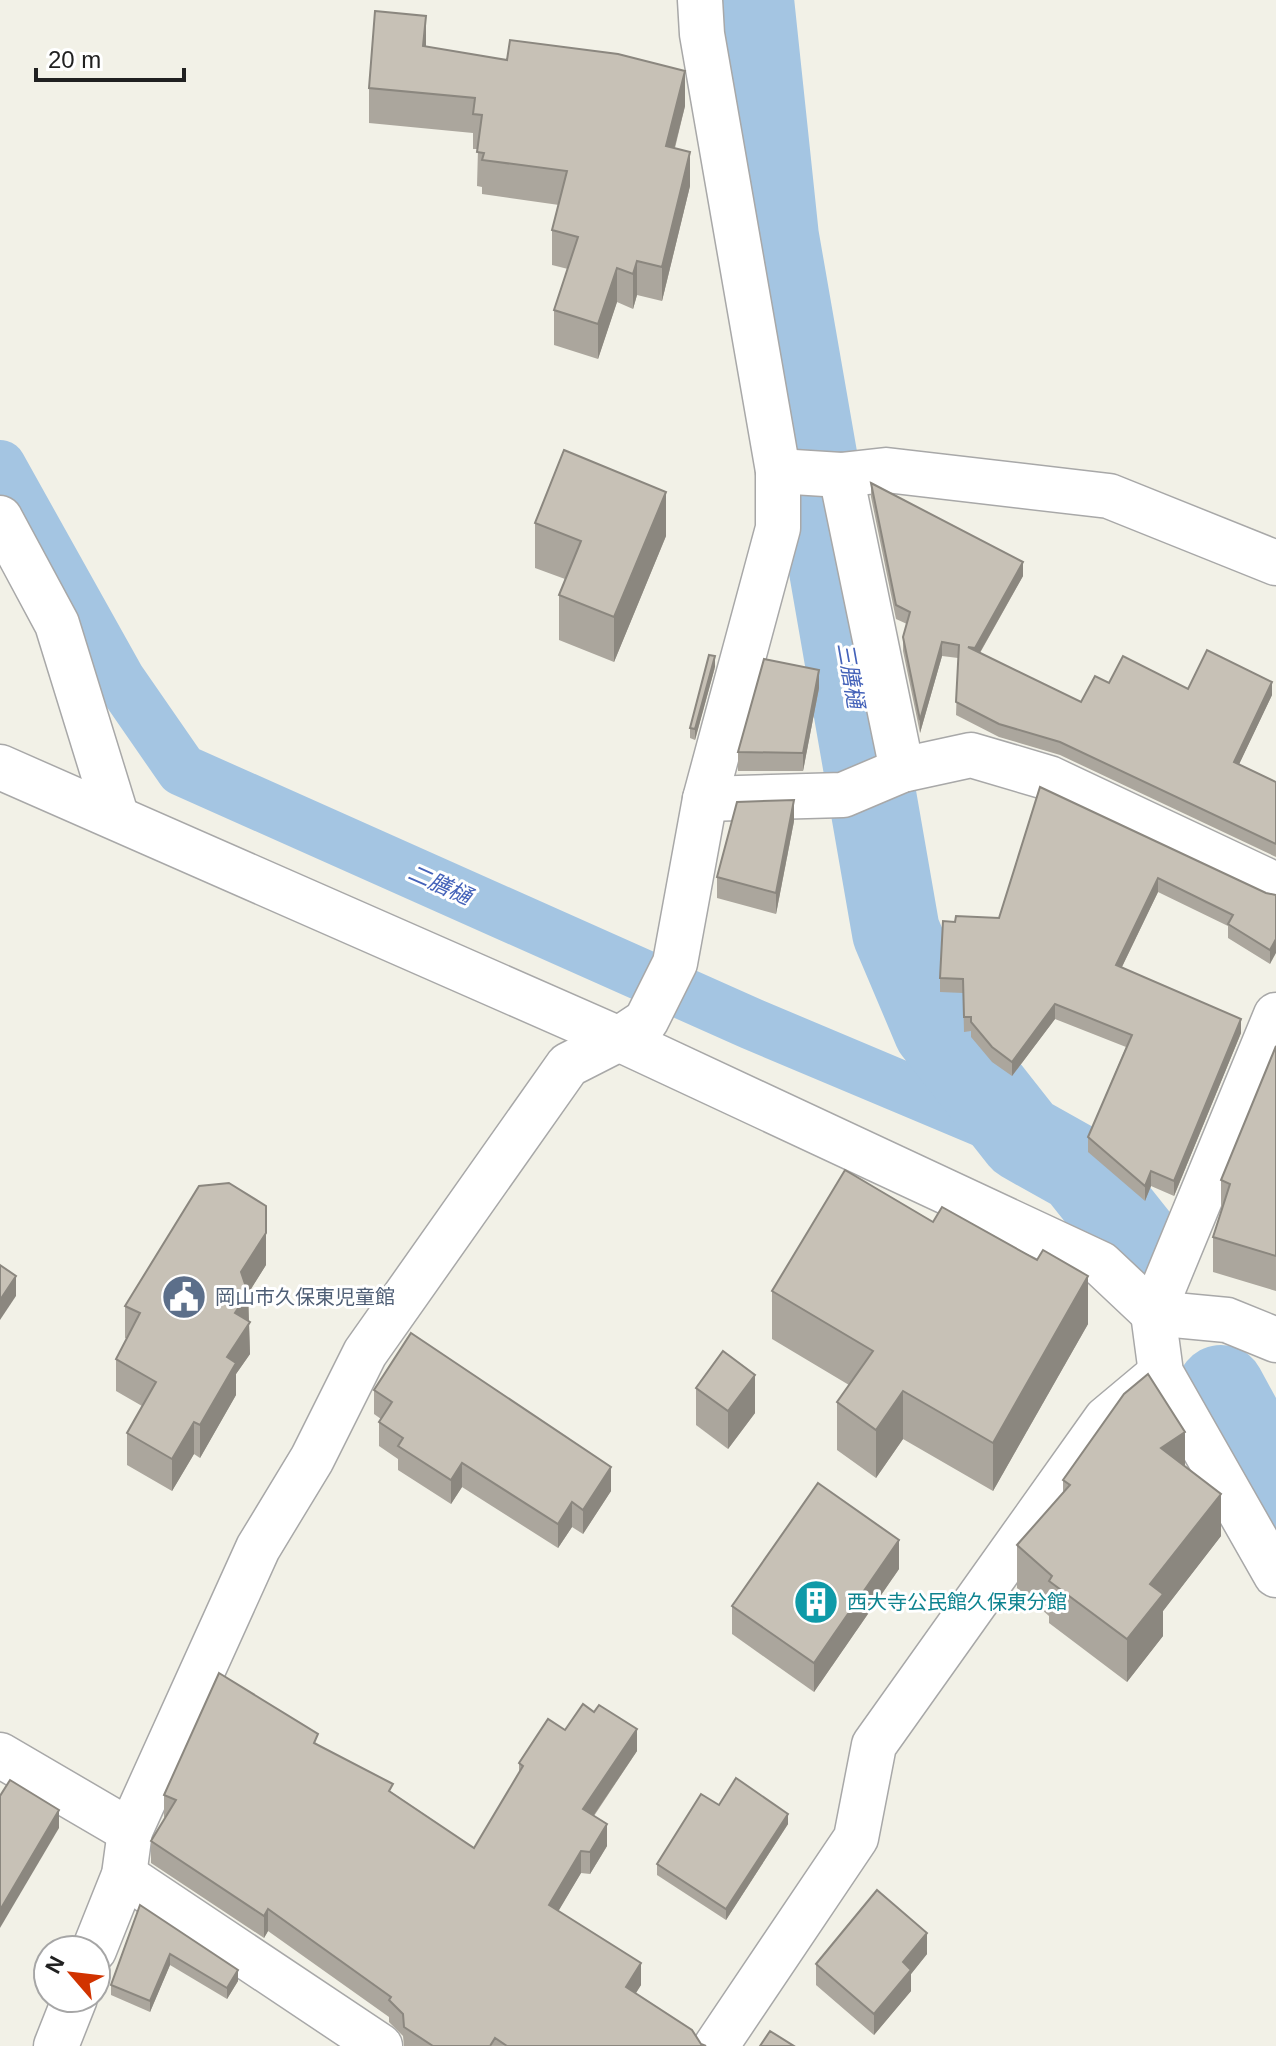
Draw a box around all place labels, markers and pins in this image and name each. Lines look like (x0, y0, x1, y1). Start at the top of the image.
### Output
public building icon: 岡山市久保東児童館 (160, 1273, 208, 1321)
place label: 岡山市久保東児童館 (215, 1286, 395, 1308)
building icon: 西大寺公民館久保東分館 (792, 1578, 840, 1626)
place label: 西大寺公民館久保東分館 (847, 1591, 1067, 1613)

